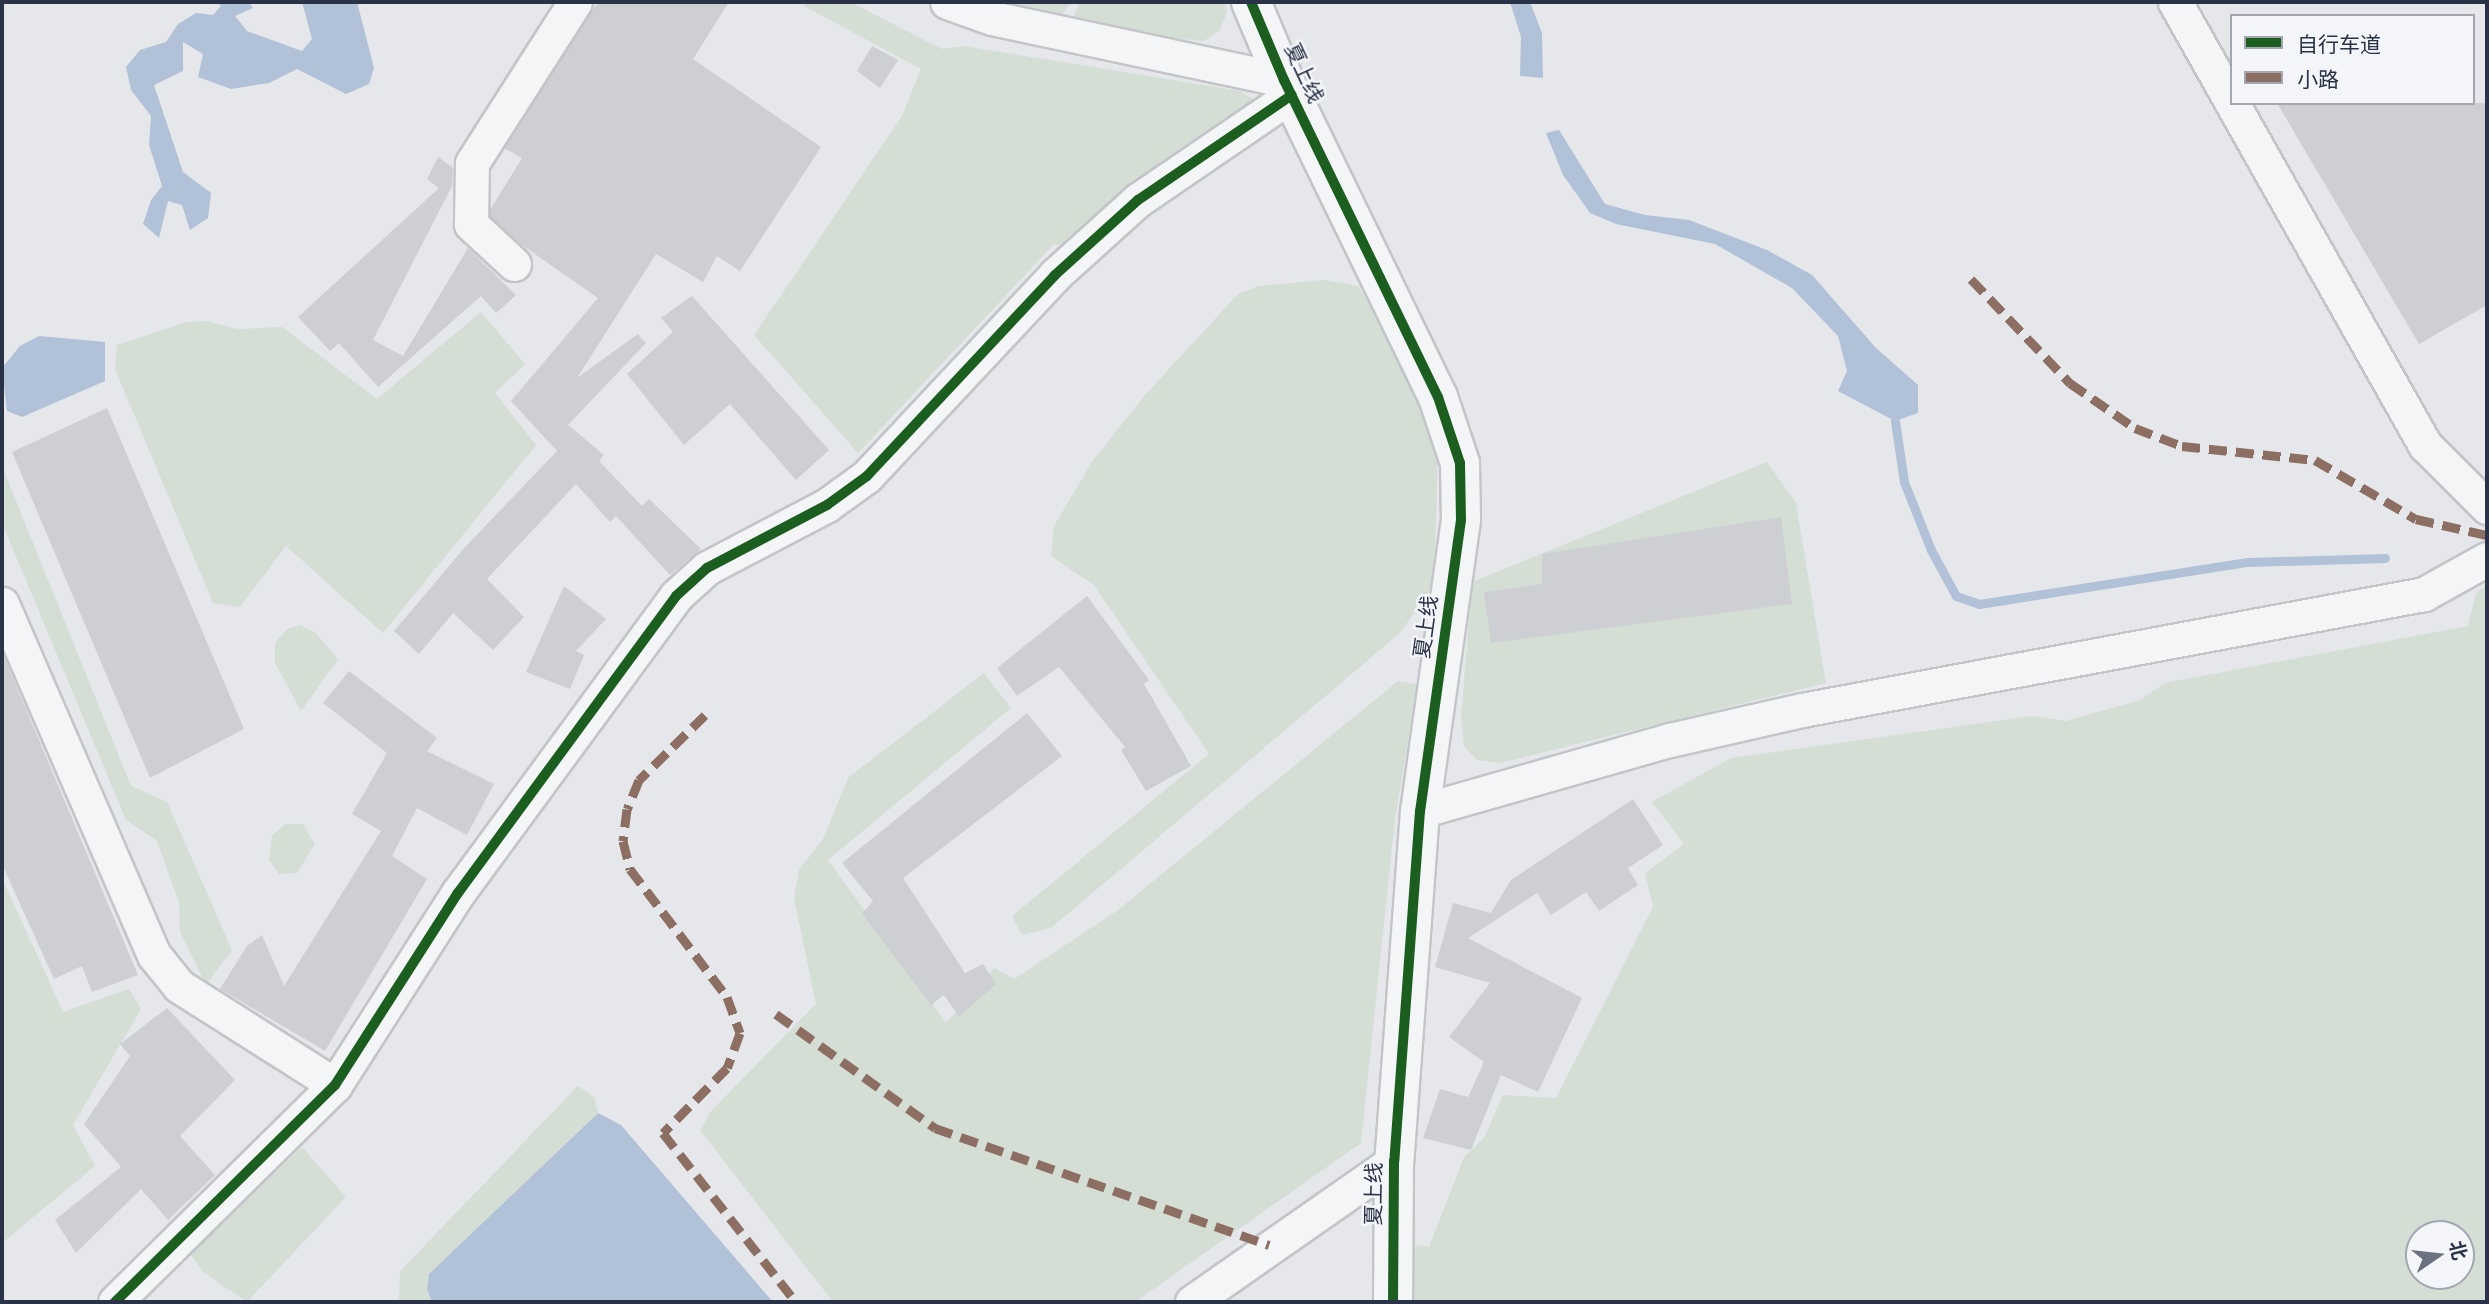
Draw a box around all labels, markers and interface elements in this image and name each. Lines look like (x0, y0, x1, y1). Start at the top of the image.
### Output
legend (2230, 14, 2475, 105)
text: 自行车道 (2297, 32, 2381, 57)
street label: 夏上线 (1279, 39, 1329, 107)
text: 小路 (2297, 67, 2339, 92)
street label: 夏上线 (1409, 594, 1443, 660)
street label: 夏上线 (1361, 1162, 1387, 1226)
north arrow (2405, 1220, 2475, 1290)
text: 北 (2445, 1239, 2471, 1262)

